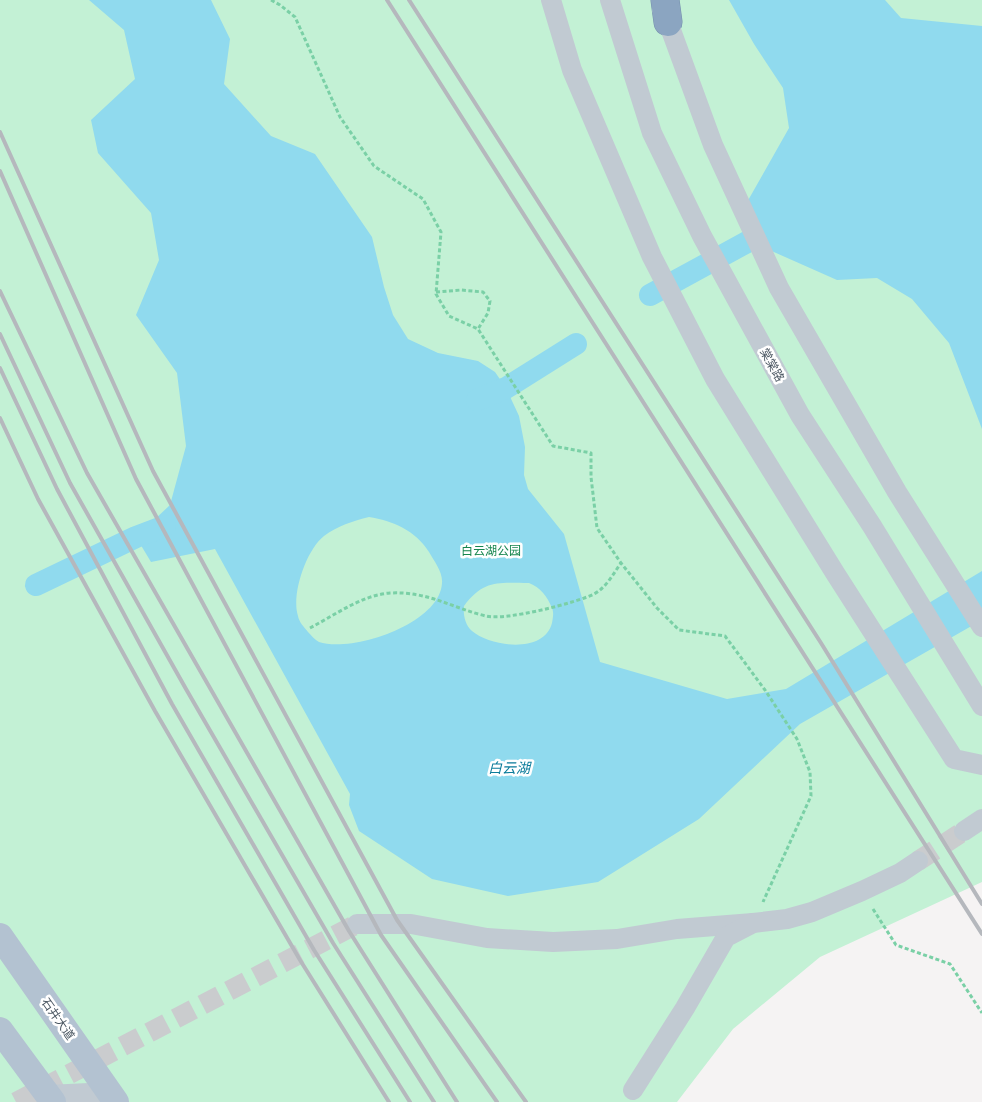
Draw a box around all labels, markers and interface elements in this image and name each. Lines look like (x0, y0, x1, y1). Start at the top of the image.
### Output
street label: 棠棠路 (757, 346, 787, 384)
park label: 白云湖公园 (461, 544, 521, 558)
water label: 白云湖 (488, 760, 532, 776)
street label: 石井大道 (38, 995, 78, 1043)

